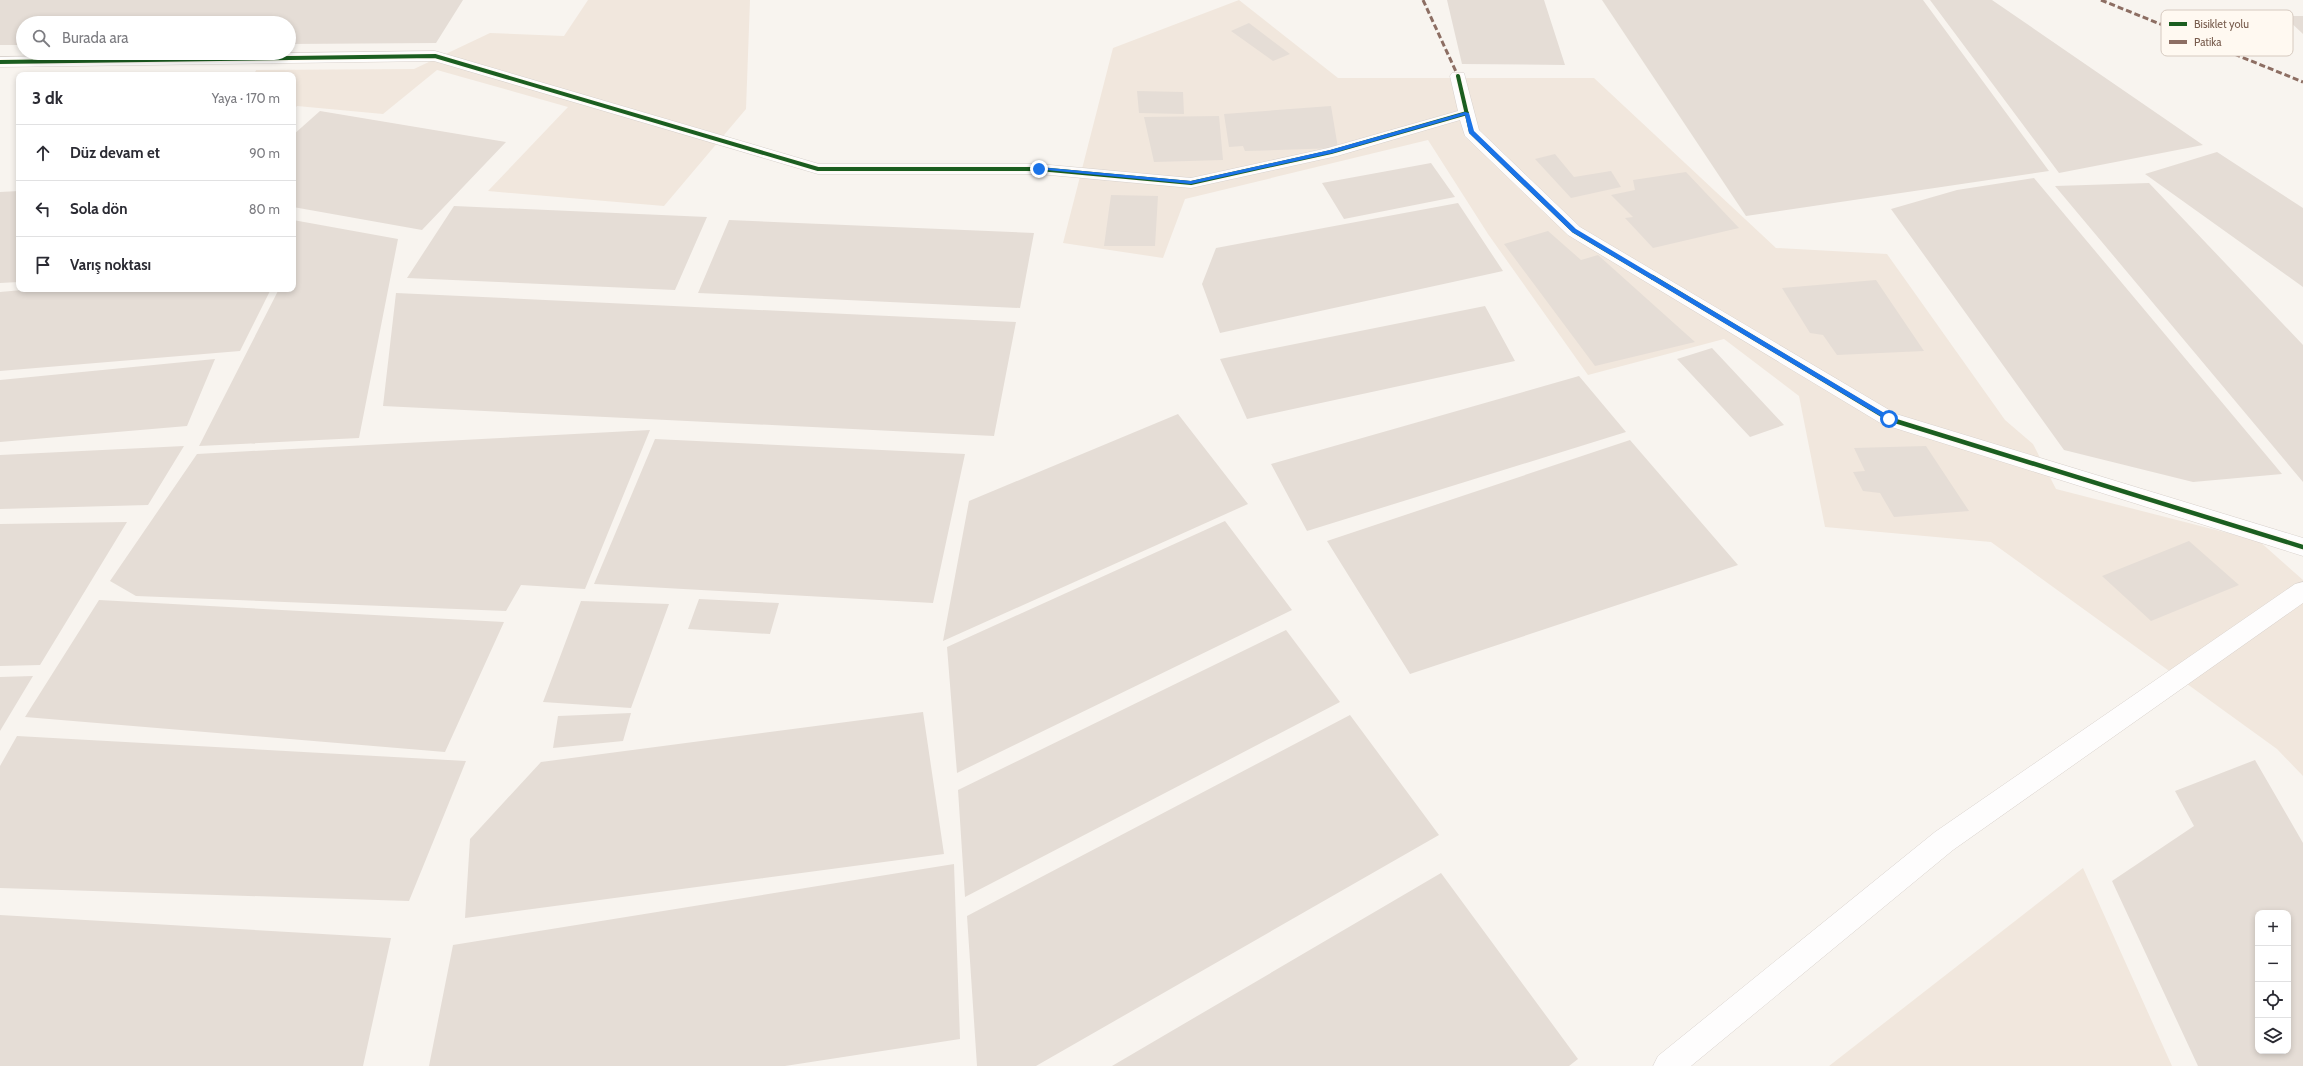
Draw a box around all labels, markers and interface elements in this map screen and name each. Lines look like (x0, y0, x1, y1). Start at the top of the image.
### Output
legend (2161, 10, 2293, 56)
search box (16, 16, 296, 60)
text: Bisiklet yolu (2194, 17, 2249, 31)
icon: search (30, 27, 52, 49)
text: Burada ara (62, 29, 129, 47)
text: Patika (2194, 35, 2222, 49)
text: 3 dk (32, 88, 63, 108)
text: Yaya · 170 m (212, 90, 280, 106)
icon: ahead (32, 142, 54, 164)
text: Düz devam et (70, 144, 160, 162)
text: 90 m (249, 145, 280, 161)
route end (1030, 160, 1048, 178)
icon: left (32, 198, 54, 220)
text: Sola dön (70, 200, 127, 218)
text: 80 m (249, 201, 280, 217)
icon: arrive (32, 254, 54, 276)
text: Varış noktası (70, 256, 151, 274)
route start (1880, 410, 1898, 428)
map controls (2255, 910, 2291, 1054)
button: + (2255, 910, 2291, 946)
button: − (2255, 946, 2291, 982)
button: locate (2255, 982, 2291, 1018)
button: layers (2255, 1018, 2291, 1054)

